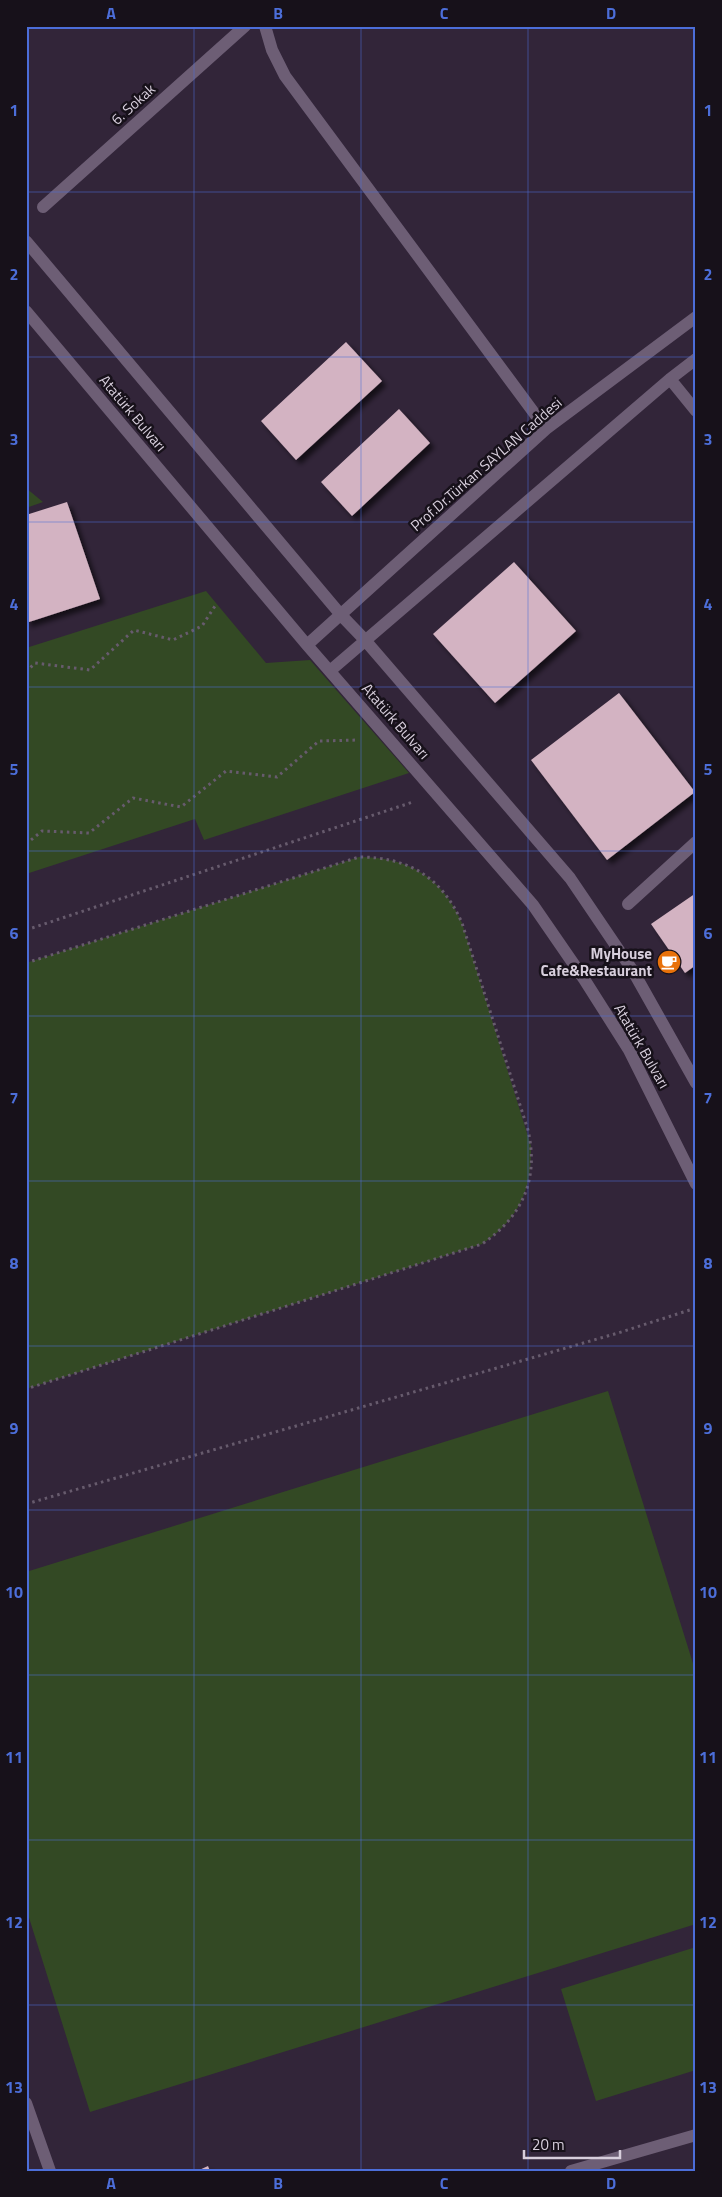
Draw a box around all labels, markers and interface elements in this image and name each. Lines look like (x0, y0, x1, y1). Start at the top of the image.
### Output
text: A (106, 1, 116, 25)
text: B (273, 1, 283, 25)
text: C (440, 1, 449, 25)
text: D (606, 1, 616, 25)
street label: 6. Sokak (106, 78, 160, 130)
text: 1 (10, 98, 18, 122)
text: 1 (704, 98, 712, 122)
text: 2 (10, 262, 18, 286)
text: 2 (704, 262, 712, 286)
street label: Atatürk Bulvarı (94, 370, 172, 456)
street label: Prof.Dr.Türkan SAYLAN Caddesi (405, 391, 567, 537)
text: 3 (10, 427, 18, 451)
text: 3 (704, 427, 712, 451)
text: 4 (10, 592, 19, 616)
text: 4 (704, 592, 713, 616)
street label: Atatürk Bulvarı (356, 678, 436, 764)
text: 5 (10, 757, 19, 781)
text: 5 (704, 757, 713, 781)
text: 6 (10, 921, 19, 945)
text: 6 (704, 921, 713, 945)
place label: MyHouse Cafe&Restaurant (540, 942, 653, 982)
cafe icon: MyHouse Cafe&Restaurant (656, 949, 682, 975)
street label: Atatürk Bulvarı (609, 999, 675, 1093)
text: 7 (10, 1086, 18, 1110)
text: 7 (704, 1086, 712, 1110)
text: 8 (10, 1251, 19, 1275)
text: 8 (704, 1251, 713, 1275)
text: 9 (10, 1416, 19, 1440)
text: 9 (704, 1416, 713, 1440)
text: 10 (5, 1580, 23, 1604)
text: 10 (699, 1580, 717, 1604)
text: 11 (5, 1745, 23, 1769)
text: 11 (699, 1745, 717, 1769)
text: 12 (5, 1910, 23, 1934)
text: 12 (699, 1910, 717, 1934)
text: 13 (5, 2075, 23, 2099)
text: 13 (699, 2075, 717, 2099)
scale bar (524, 2127, 621, 2159)
text: 20 m (532, 2133, 565, 2156)
text: A (106, 2171, 116, 2195)
text: B (273, 2171, 283, 2195)
text: C (440, 2171, 449, 2195)
text: D (606, 2171, 616, 2195)

